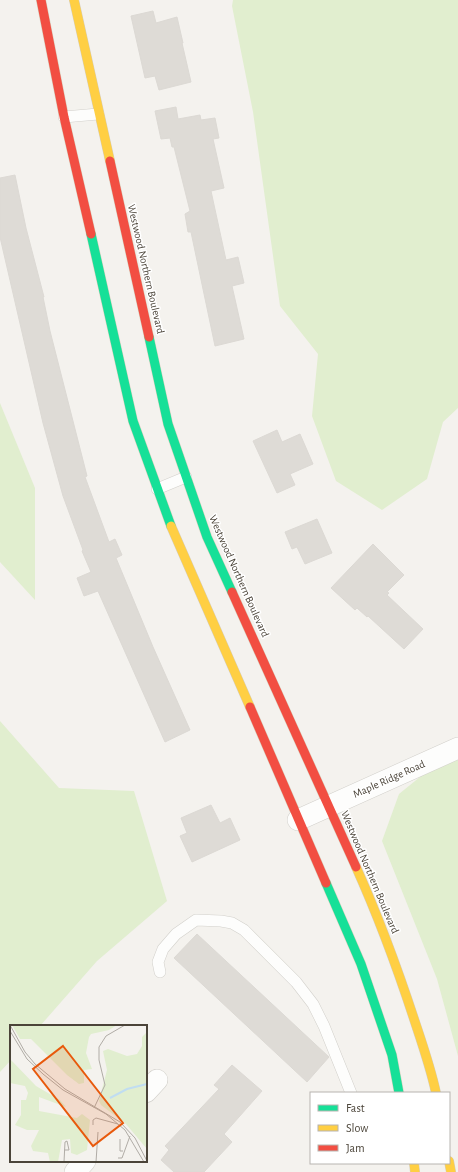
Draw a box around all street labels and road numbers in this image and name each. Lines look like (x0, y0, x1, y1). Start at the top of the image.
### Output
street label: Westwood Northern Boulevard (126, 203, 166, 335)
street label: Westwood Northern Boulevard (207, 513, 271, 639)
street label: Maple Ridge Road (351, 758, 427, 800)
street label: Westwood Northern Boulevard (339, 809, 401, 935)

